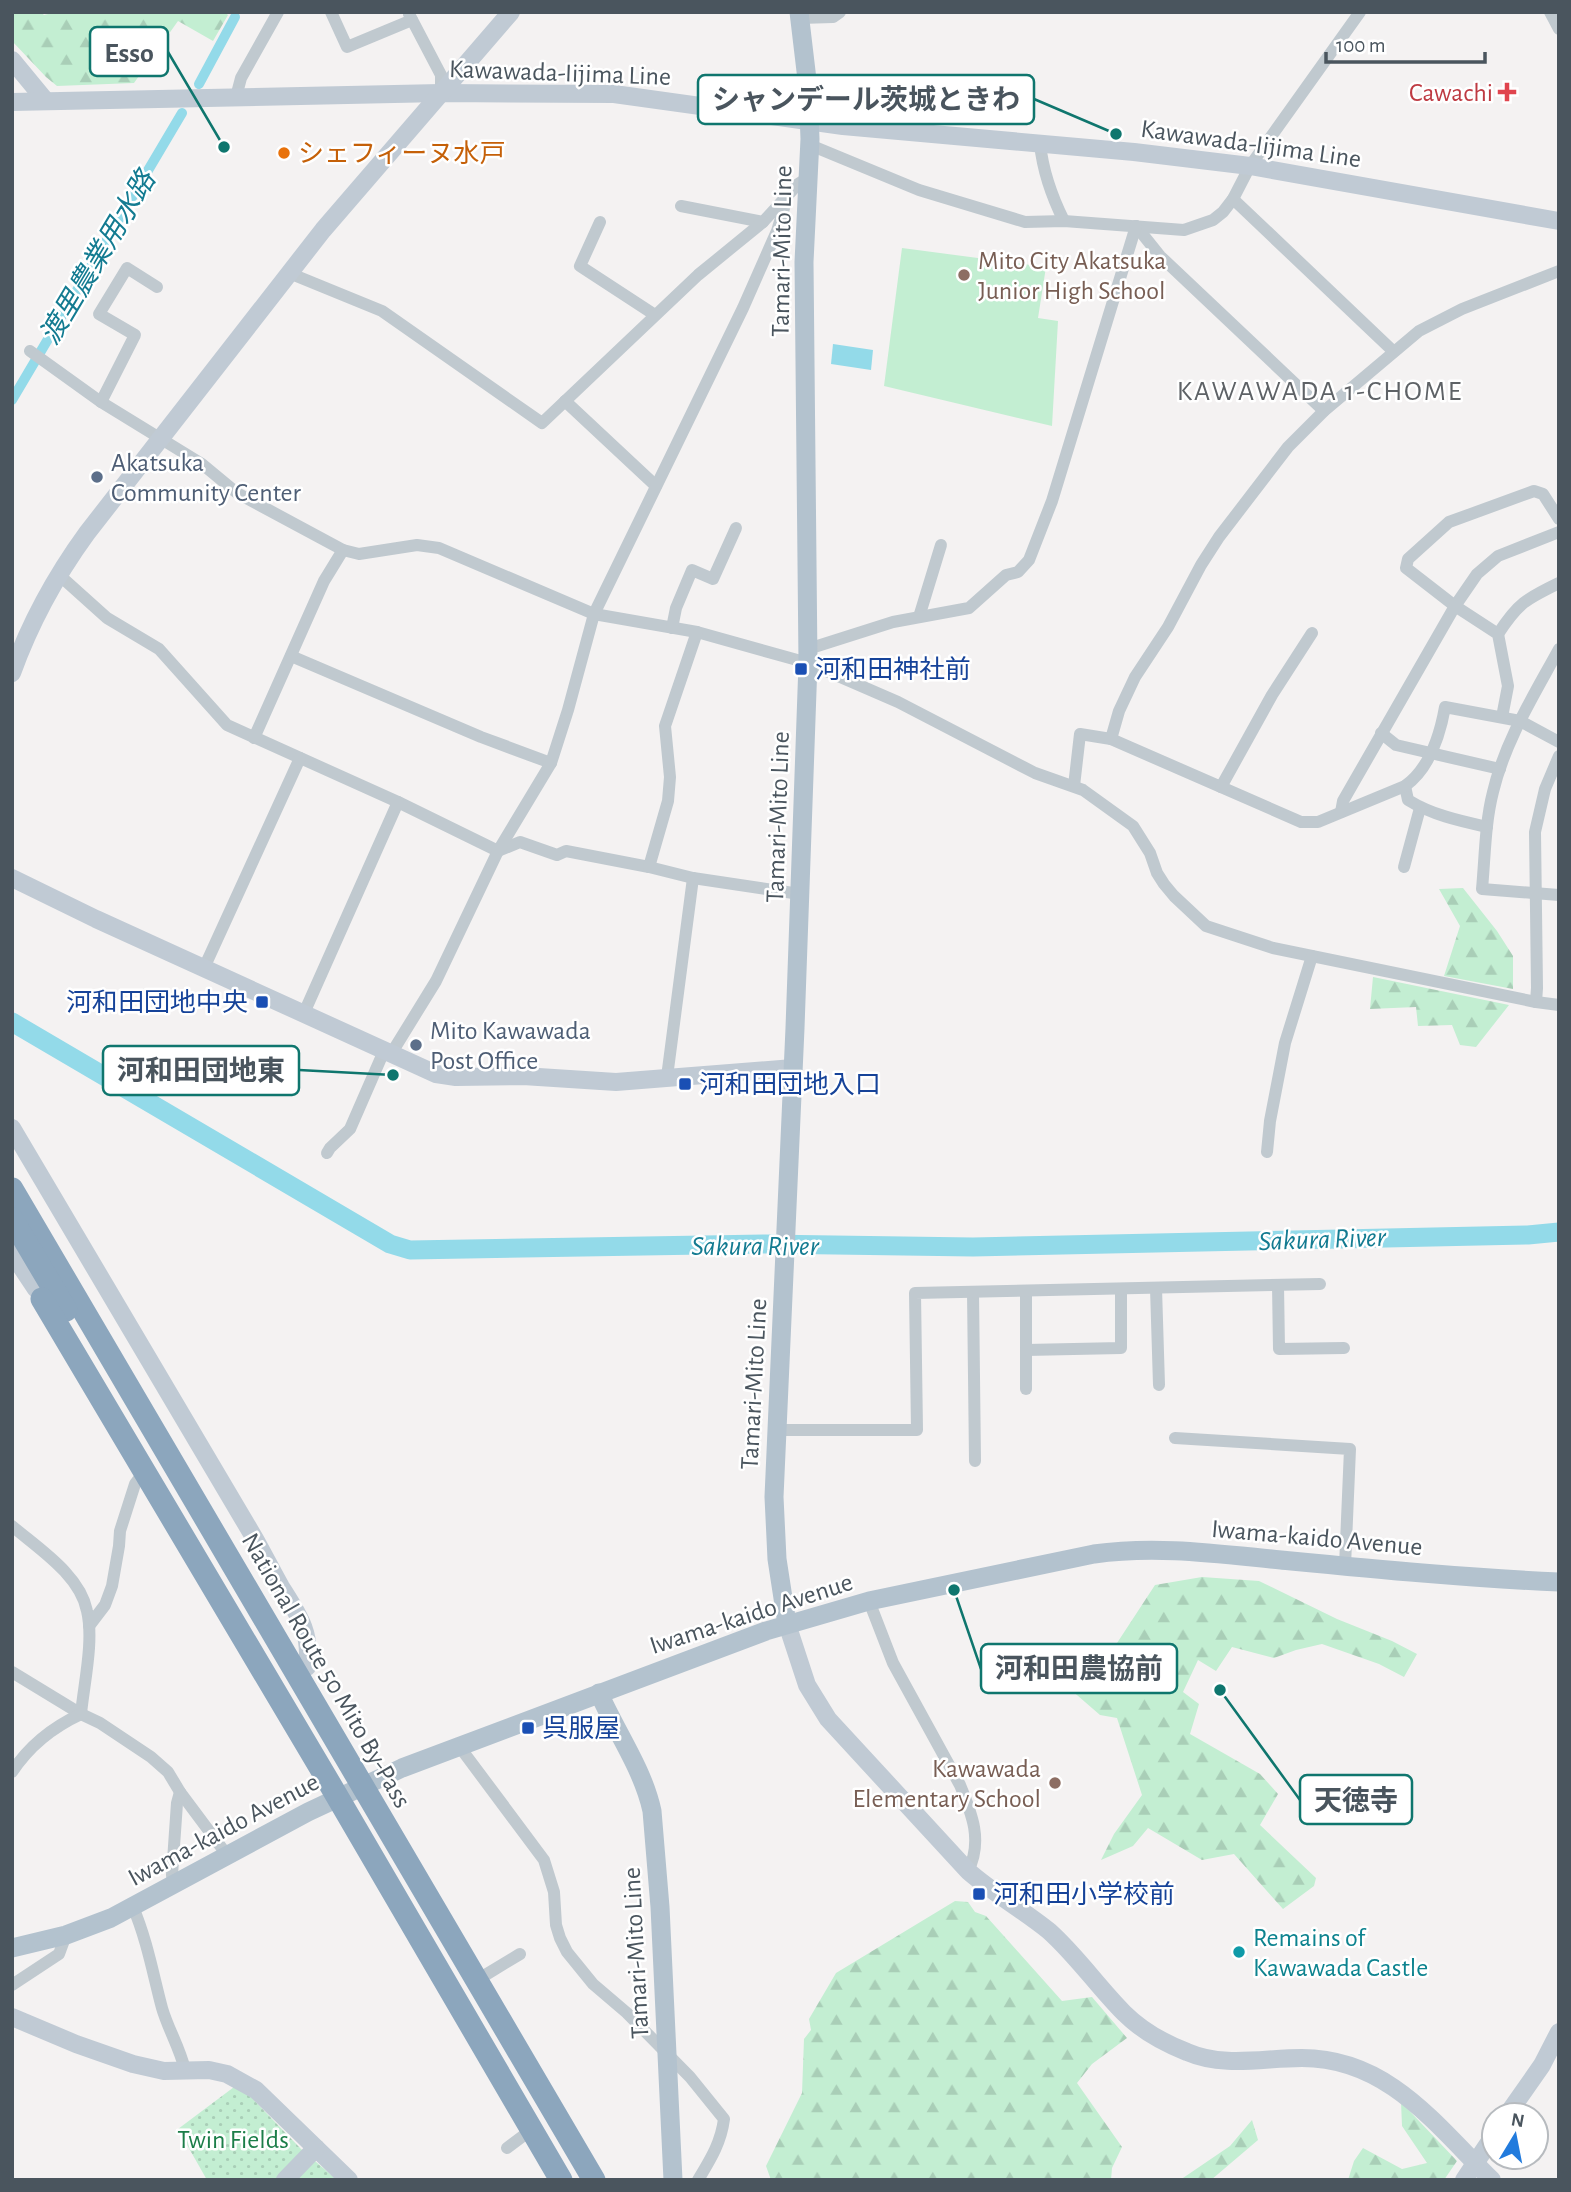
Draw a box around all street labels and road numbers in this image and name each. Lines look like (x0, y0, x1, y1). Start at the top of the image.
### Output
street label: Kawawada-Iijima Line (448, 56, 671, 90)
street label: Kawawada-Iijima Line (1139, 116, 1363, 172)
street label: Tamari-Mito Line (768, 165, 796, 337)
street label: Tamari-Mito Line (762, 731, 794, 903)
street label: Tamari-Mito Line (737, 1298, 771, 1470)
street label: Iwama-kaido Avenue (1210, 1516, 1424, 1560)
street label: National Route 50 Mito By-Pass (237, 1529, 416, 1812)
street label: Iwama-kaido Avenue (647, 1569, 856, 1659)
street label: Iwama-kaido Avenue (124, 1769, 323, 1891)
street label: Tamari-Mito Line (619, 1867, 653, 2039)

